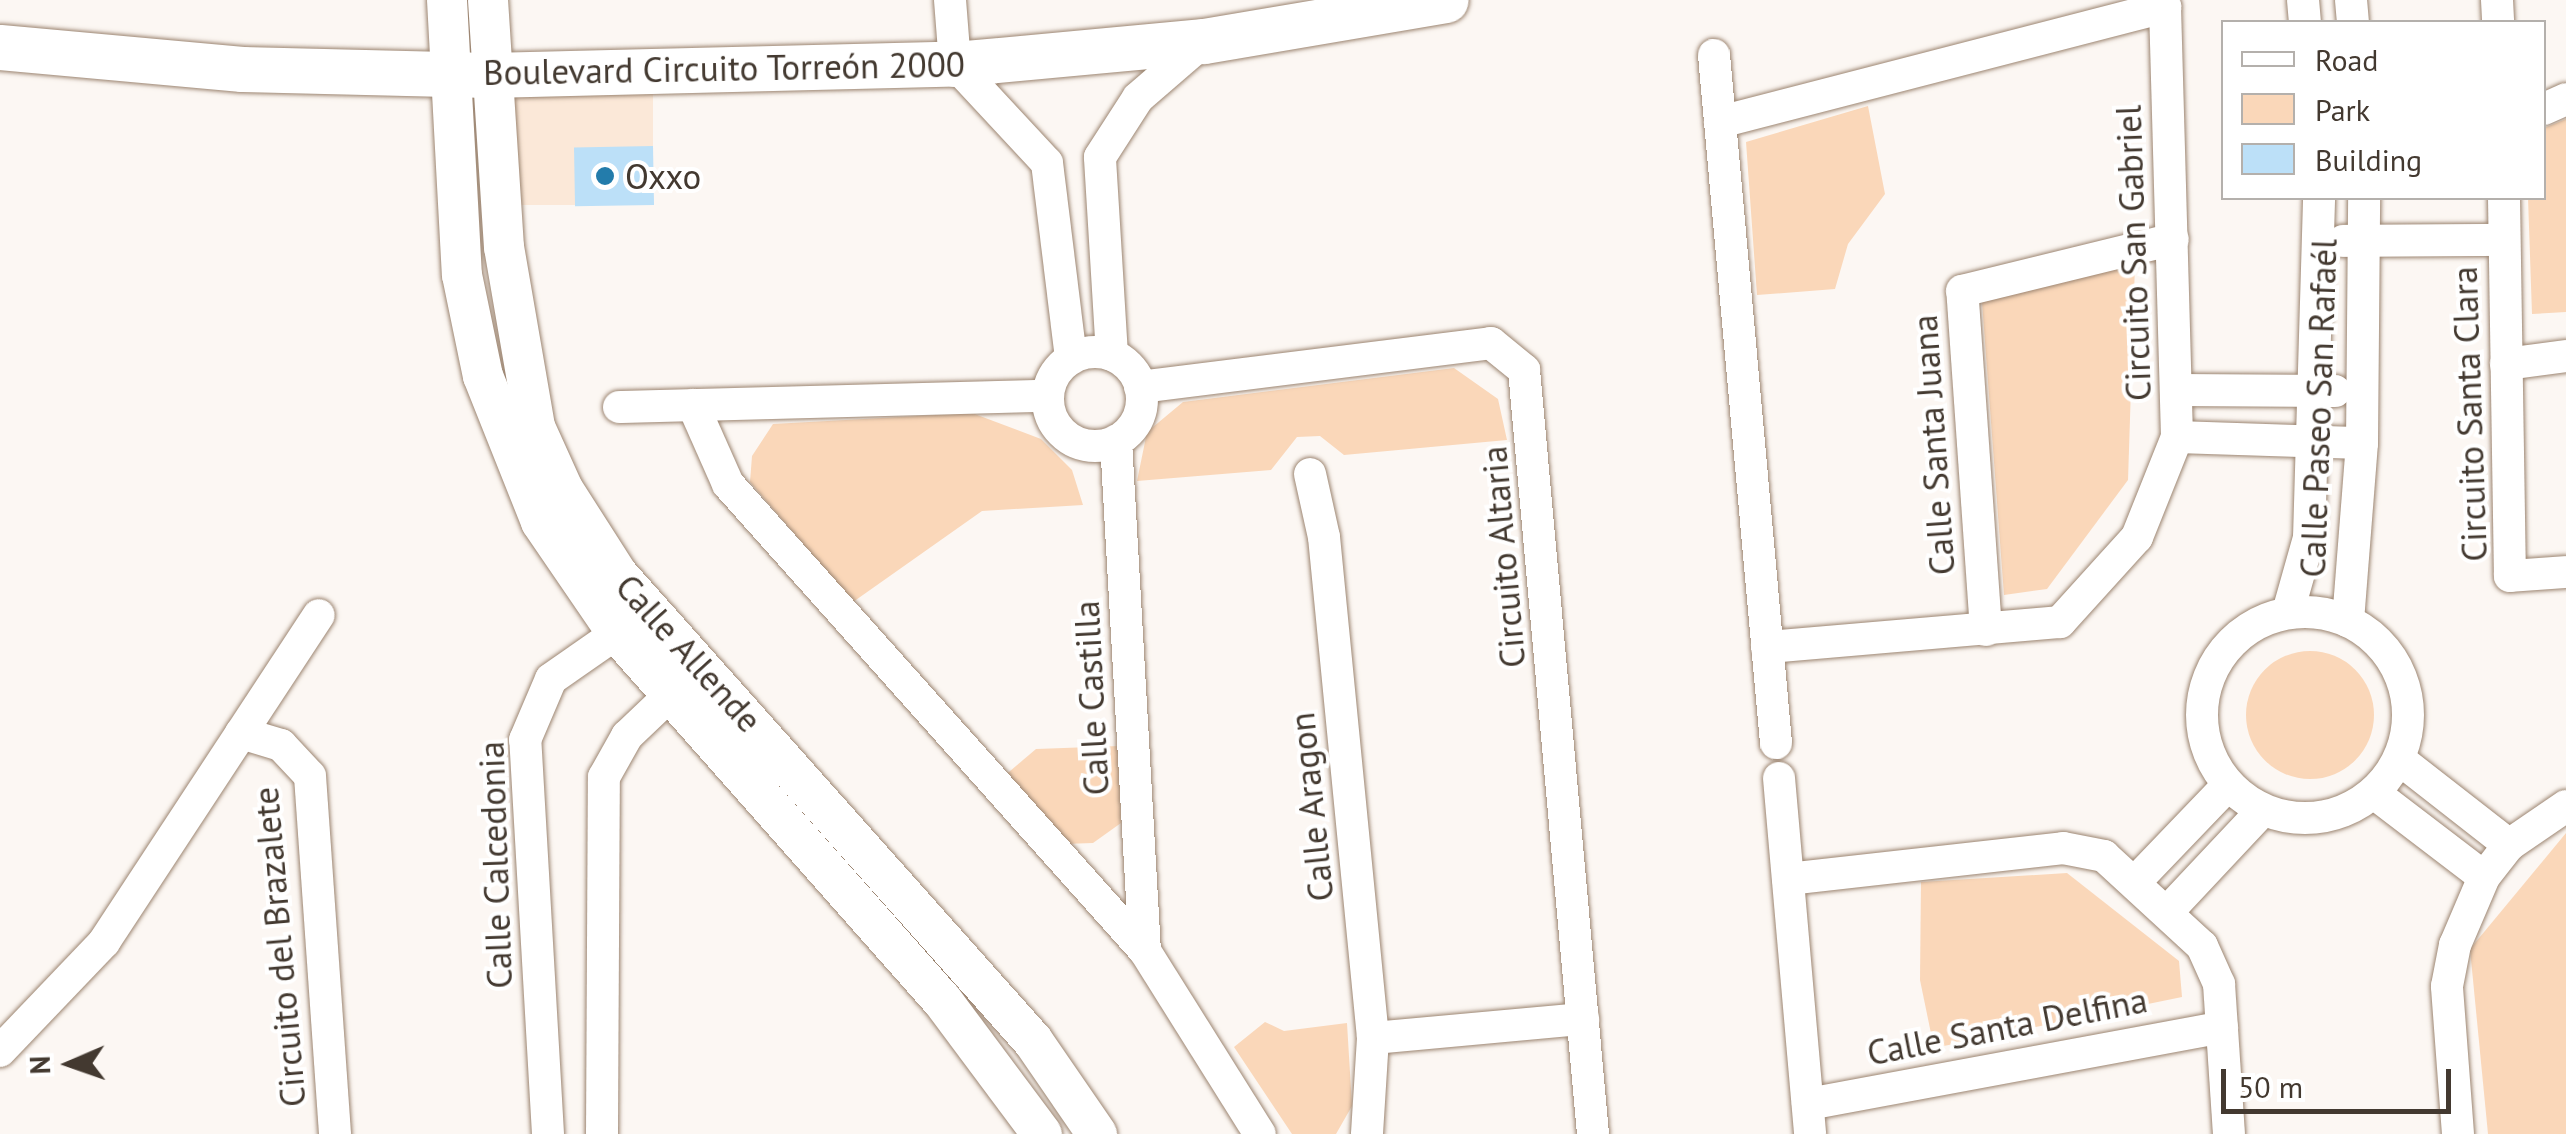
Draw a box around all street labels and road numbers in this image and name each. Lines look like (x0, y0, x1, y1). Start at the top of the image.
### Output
street label: Boulevard Circuito Torreón 2000 (482, 43, 966, 93)
street label: Circuito San Gabriel (2107, 104, 2159, 402)
street label: Calle Paseo San Rafaél (2291, 238, 2345, 578)
street label: Circuito Santa Clara (2443, 266, 2495, 562)
street label: Calle Santa Juana (1903, 313, 1963, 577)
street label: Circuito Altaria (1472, 444, 1534, 670)
street label: Calle Allende (607, 565, 771, 741)
street label: Calle Castilla (1065, 600, 1117, 796)
street label: Calle Aragon (1280, 710, 1342, 904)
street label: Calle Calcedonia (470, 741, 520, 989)
street label: Circuito del Brazalete (244, 785, 314, 1109)
street label: Calle Santa Delfina (1863, 978, 2151, 1074)

